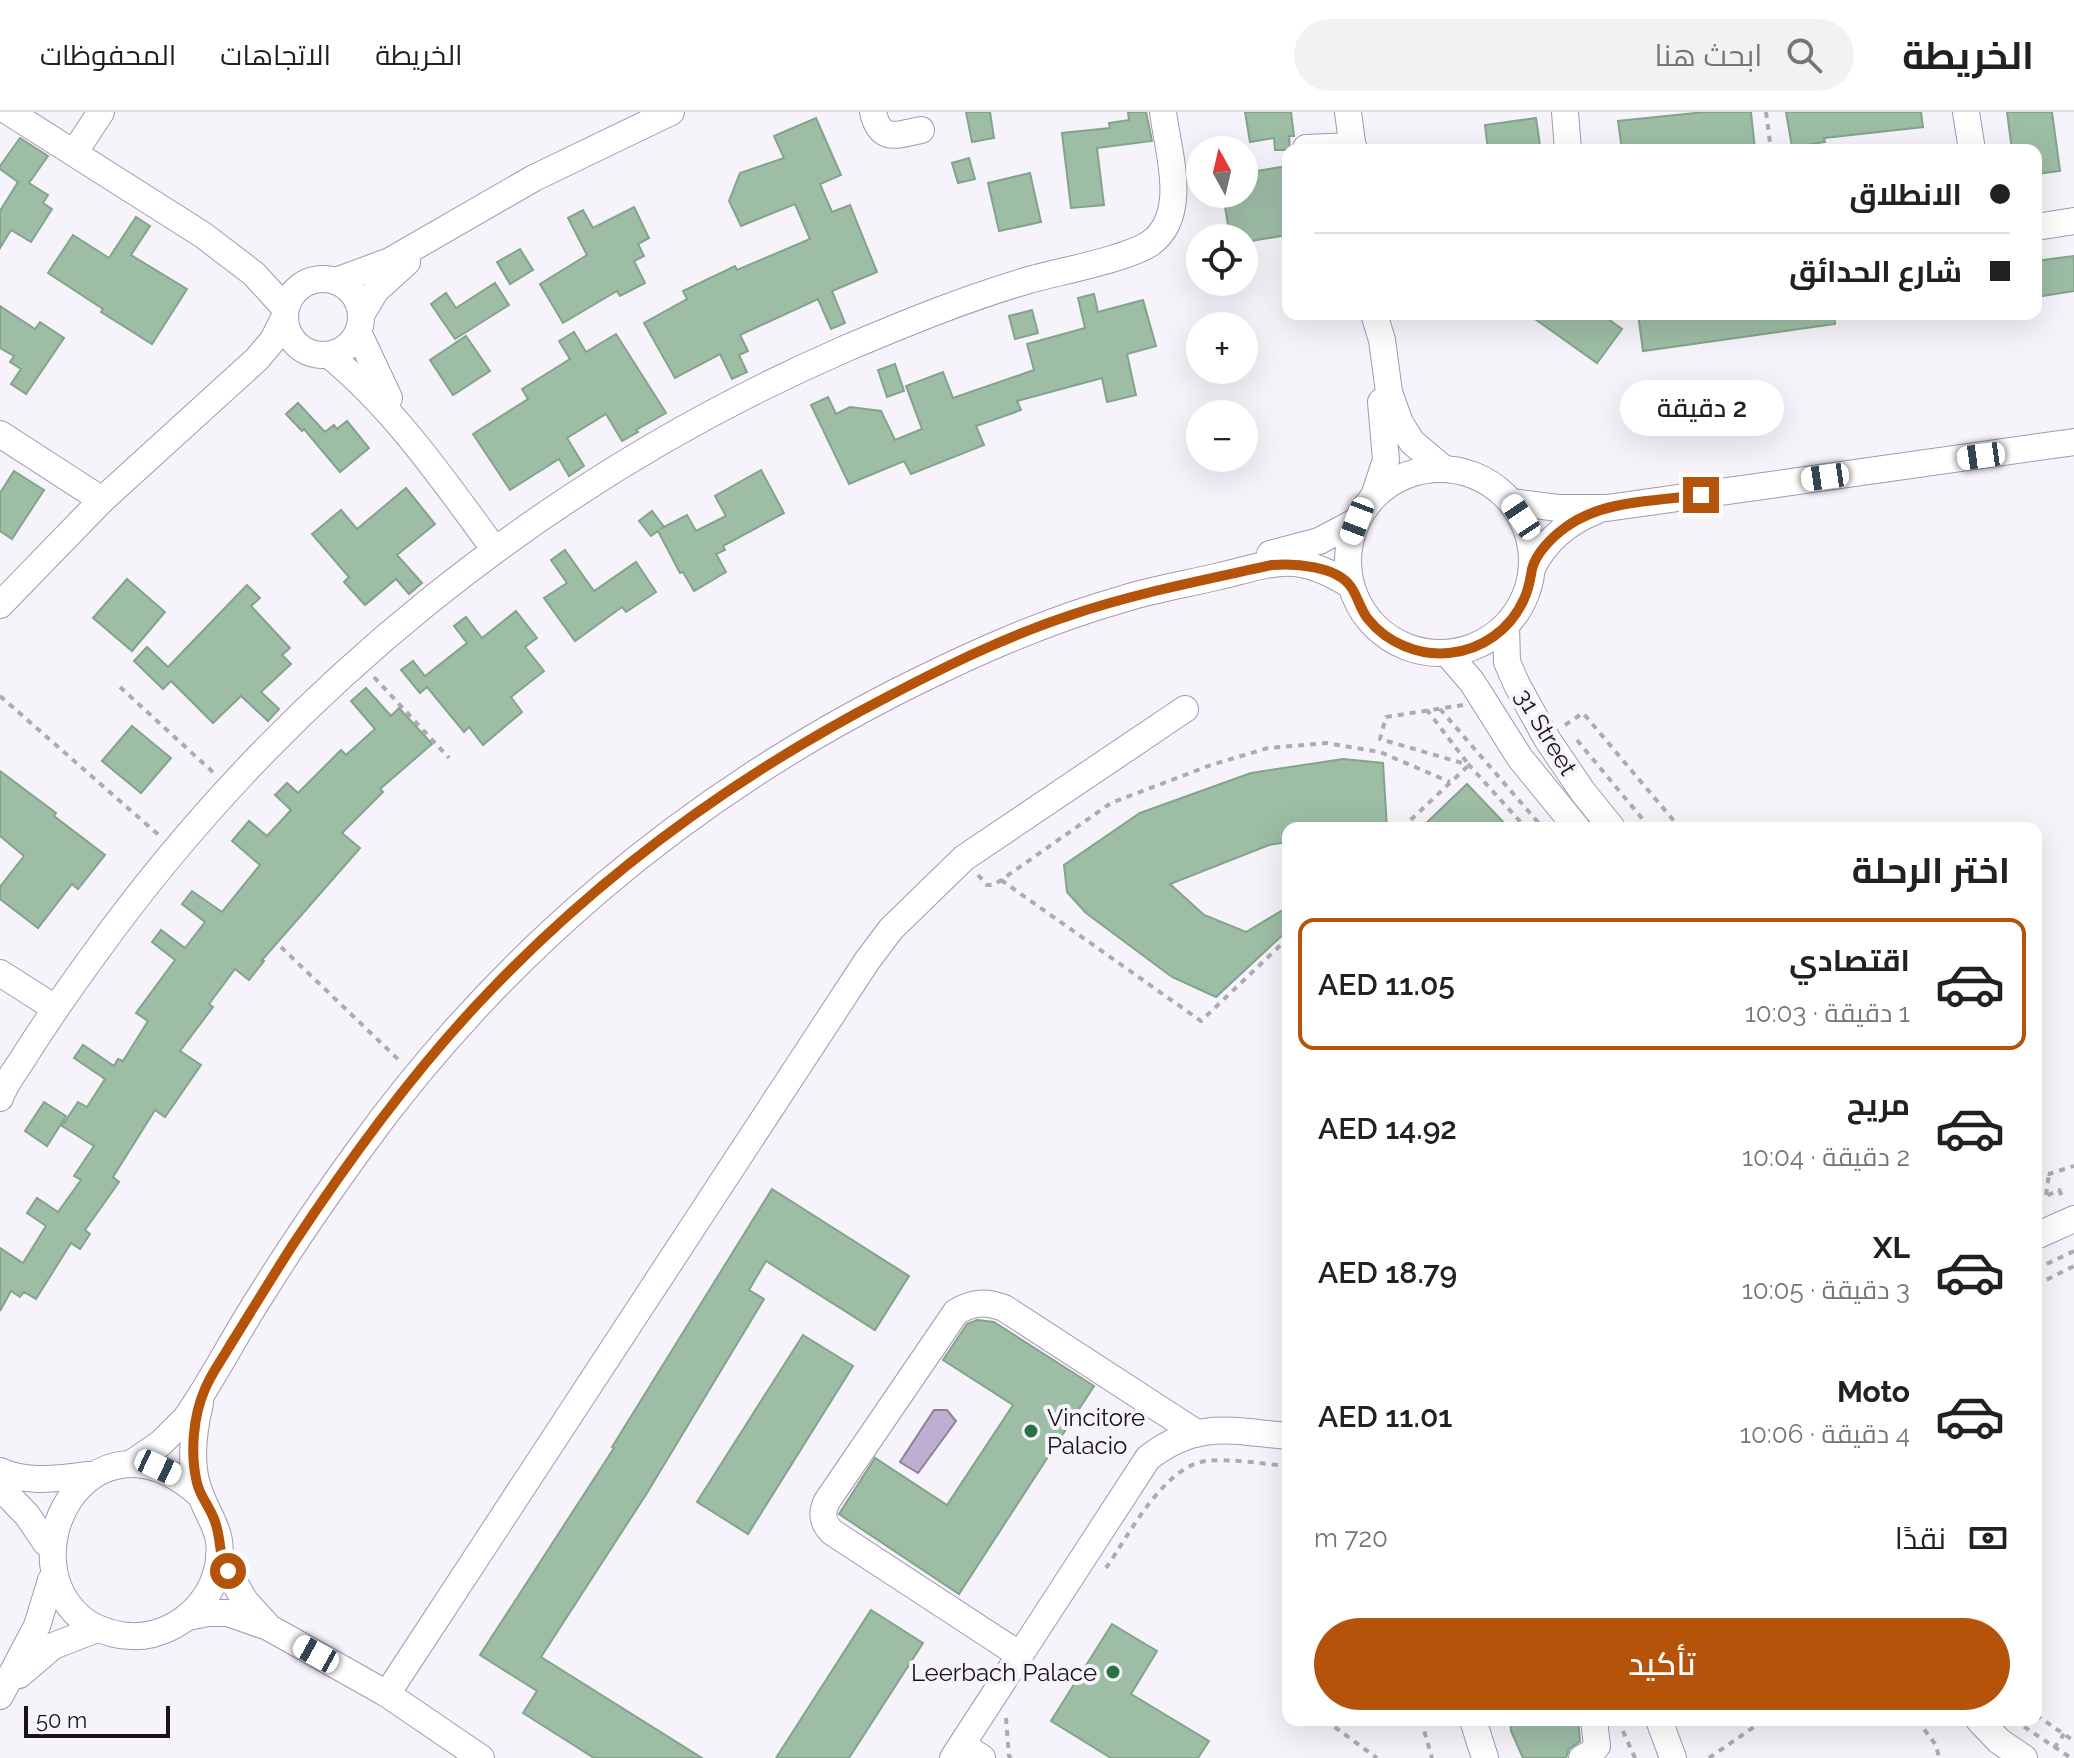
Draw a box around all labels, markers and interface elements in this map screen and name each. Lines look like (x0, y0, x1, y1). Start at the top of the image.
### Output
search box (1294, 19, 1854, 91)
icon: search (1782, 33, 1826, 77)
text: الخريطة (1902, 33, 2034, 78)
text: ابحث هنا (1654, 38, 1762, 73)
text: المحفوظات (40, 39, 176, 72)
text: الاتجاهات (220, 39, 331, 72)
text: الخريطة (375, 39, 463, 72)
north arrow (1186, 136, 1258, 208)
map controls (1186, 136, 1258, 472)
text: الانطلاق (1849, 177, 1962, 212)
button: locate (1186, 224, 1258, 296)
text: شارع الحدائق (1789, 254, 1962, 289)
button: + (1186, 312, 1258, 384)
callout: 2 دقيقة (1619, 379, 1783, 435)
text: 2 دقيقة (1657, 393, 1747, 423)
button: − (1186, 400, 1258, 472)
car (1956, 441, 2006, 471)
car (1800, 462, 1850, 492)
route end (1683, 477, 1719, 513)
car (1498, 490, 1544, 544)
car (1337, 494, 1377, 548)
street label: 31 Street (1509, 683, 1583, 781)
text: اختر الرحلة (1852, 849, 2010, 891)
text: اقتصادي (1789, 943, 1910, 978)
icon: car (1934, 948, 2006, 1020)
text: AED 11.05 (1318, 967, 1455, 1002)
text: 1 دقيقة · 10:03 (1745, 998, 1910, 1028)
text: مريح (1847, 1087, 1910, 1122)
icon: car (1934, 1092, 2006, 1164)
text: AED 14.92 (1318, 1111, 1457, 1146)
text: 2 دقيقة · 10:04 (1742, 1142, 1910, 1172)
text: XL (1873, 1230, 1910, 1265)
icon: car (1934, 1236, 2006, 1308)
text: AED 18.79 (1318, 1255, 1457, 1290)
text: 3 دقيقة · 10:05 (1742, 1275, 1910, 1305)
text: Moto (1837, 1374, 1910, 1409)
icon: car (1934, 1380, 2006, 1452)
text: AED 11.01 (1318, 1399, 1452, 1434)
place label: Vincitore Palacio (1047, 1403, 1145, 1460)
text: 4 دقيقة · 10:06 (1740, 1419, 1910, 1449)
marker: Vincitore Palacio (1022, 1422, 1040, 1440)
car (131, 1446, 185, 1488)
icon: cash (1966, 1516, 2010, 1560)
text: نقدًا (1895, 1521, 1946, 1556)
text: 720 m (1314, 1523, 1388, 1553)
route start (210, 1553, 246, 1589)
button: تأكيد (1314, 1618, 2010, 1710)
car (289, 1632, 343, 1676)
place label: Leerbach Palace (911, 1658, 1097, 1687)
marker: Leerbach Palace (1104, 1663, 1122, 1681)
scale bar (24, 1702, 170, 1738)
text: 50 m (36, 1707, 87, 1733)

